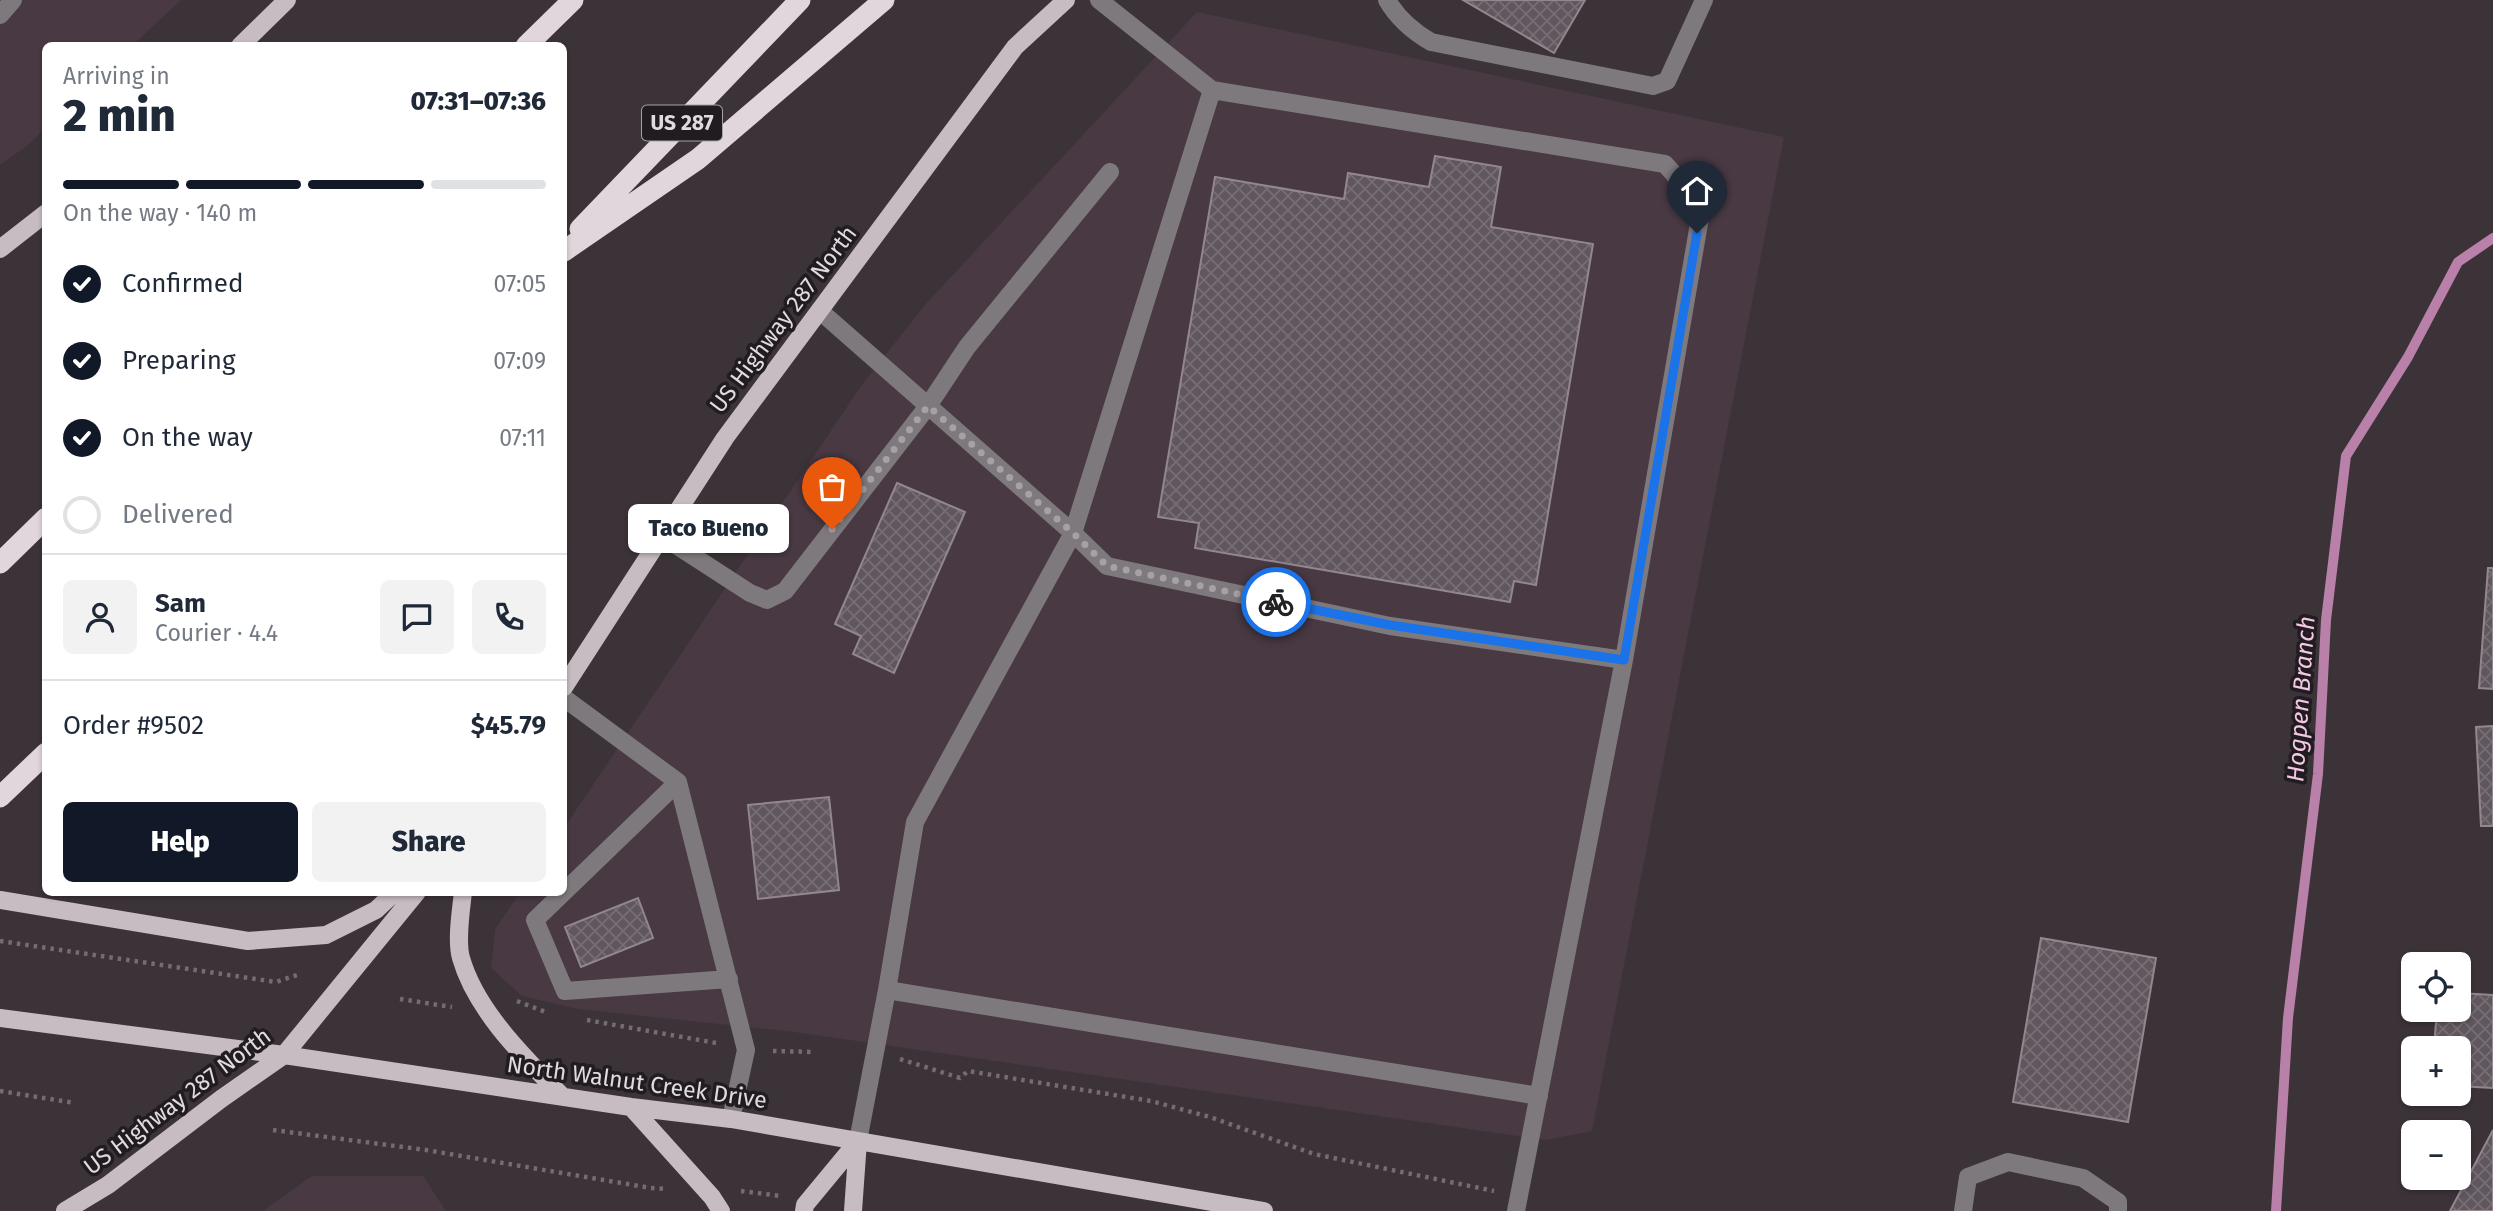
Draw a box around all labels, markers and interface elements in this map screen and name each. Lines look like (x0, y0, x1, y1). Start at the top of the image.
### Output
text: Arriving in (63, 62, 170, 90)
text: 07:31–07:36 (411, 86, 546, 117)
text: 2 min (63, 88, 176, 143)
road number: US 287 (642, 106, 722, 140)
pin (1667, 161, 1727, 233)
icon: home (1678, 172, 1716, 210)
text: On the way · 140 m (63, 199, 257, 227)
street label: US Highway 287 North (704, 220, 862, 418)
icon: check (63, 265, 101, 303)
text: Confirmed (122, 268, 243, 299)
text: 07:05 (494, 270, 546, 298)
icon: check (63, 342, 101, 380)
text: Preparing (122, 345, 235, 376)
text: 07:09 (493, 347, 546, 375)
icon: check (63, 419, 101, 457)
text: On the way (122, 422, 253, 453)
text: 07:11 (499, 424, 546, 452)
pin (802, 457, 862, 529)
icon: bag (813, 468, 851, 506)
text: Delivered (122, 499, 234, 530)
callout: Taco Bueno (629, 504, 790, 554)
text: Taco Bueno (648, 514, 769, 542)
courier (1241, 567, 1311, 637)
button: person (63, 580, 137, 654)
button: chat (380, 580, 454, 654)
button: phone (472, 580, 546, 654)
icon: bike (1257, 583, 1295, 621)
text: Sam (155, 588, 206, 619)
water label: Hogpen Branch (2281, 615, 2321, 783)
text: Courier · 4.4 (155, 619, 278, 647)
text: Order #9502 (63, 710, 204, 741)
text: $45.79 (471, 710, 546, 741)
button: Help (63, 802, 298, 882)
button: Share (312, 802, 546, 882)
map controls (2401, 952, 2471, 1190)
button: locate (2401, 952, 2471, 1022)
street label: US Highway 287 North (78, 1022, 276, 1180)
button: + (2401, 1036, 2471, 1106)
street label: North Walnut Creek Drive (505, 1050, 769, 1114)
button: − (2401, 1120, 2471, 1190)

